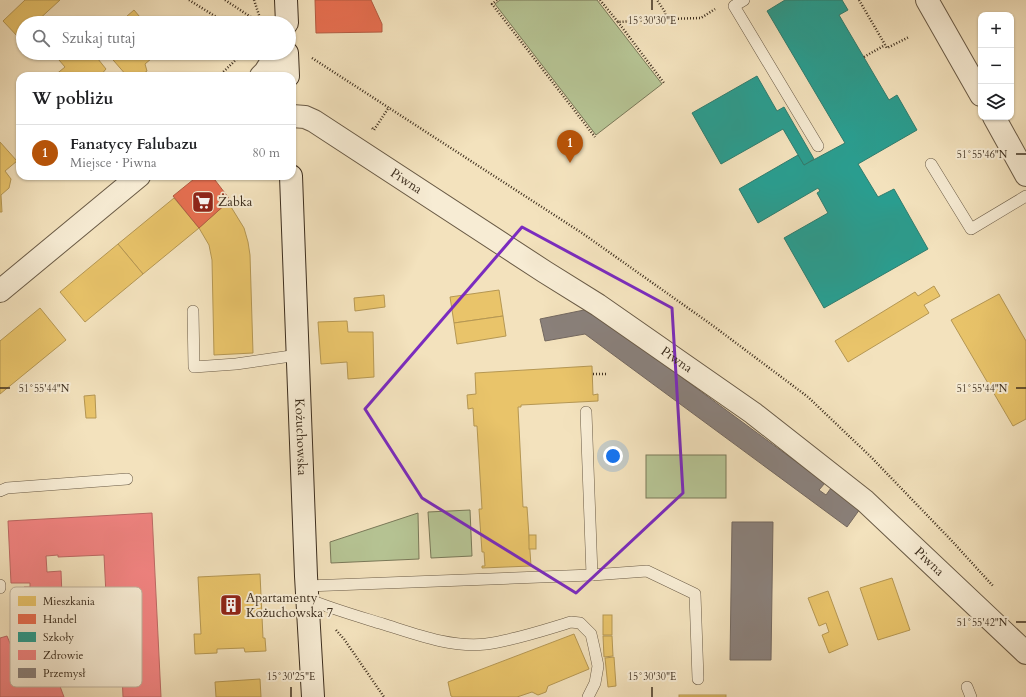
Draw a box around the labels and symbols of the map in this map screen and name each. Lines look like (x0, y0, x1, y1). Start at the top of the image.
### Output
text: 15°30'30"E (628, 14, 676, 28)
pin: 1 (557, 130, 583, 163)
text: 51°55'46"N (957, 148, 1008, 162)
street label: Piwna (387, 164, 426, 199)
supermarket icon: Żabka (190, 189, 216, 215)
place label: Żabka (218, 193, 253, 211)
street label: Piwna (657, 342, 696, 377)
text: 51°55'44"N (19, 382, 70, 396)
text: 51°55'44"N (957, 382, 1008, 396)
street label: Kożuchowska (290, 398, 311, 476)
your location (603, 446, 623, 466)
street label: Piwna (910, 543, 948, 580)
legend (10, 587, 142, 687)
place label: Apartamenty Kożuchowska 7 (246, 589, 334, 622)
building icon: Apartamenty Kożuchowska 7 (218, 592, 244, 618)
text: Mieszkania (43, 594, 95, 609)
text: Handel (43, 612, 77, 627)
text: 51°55'42"N (957, 616, 1008, 630)
text: Szkoły (43, 630, 74, 645)
text: Zdrowie (43, 648, 84, 663)
text: Przemysł (43, 666, 86, 681)
text: 15°30'25"E (267, 670, 315, 684)
text: 15°30'30"E (628, 670, 676, 684)

